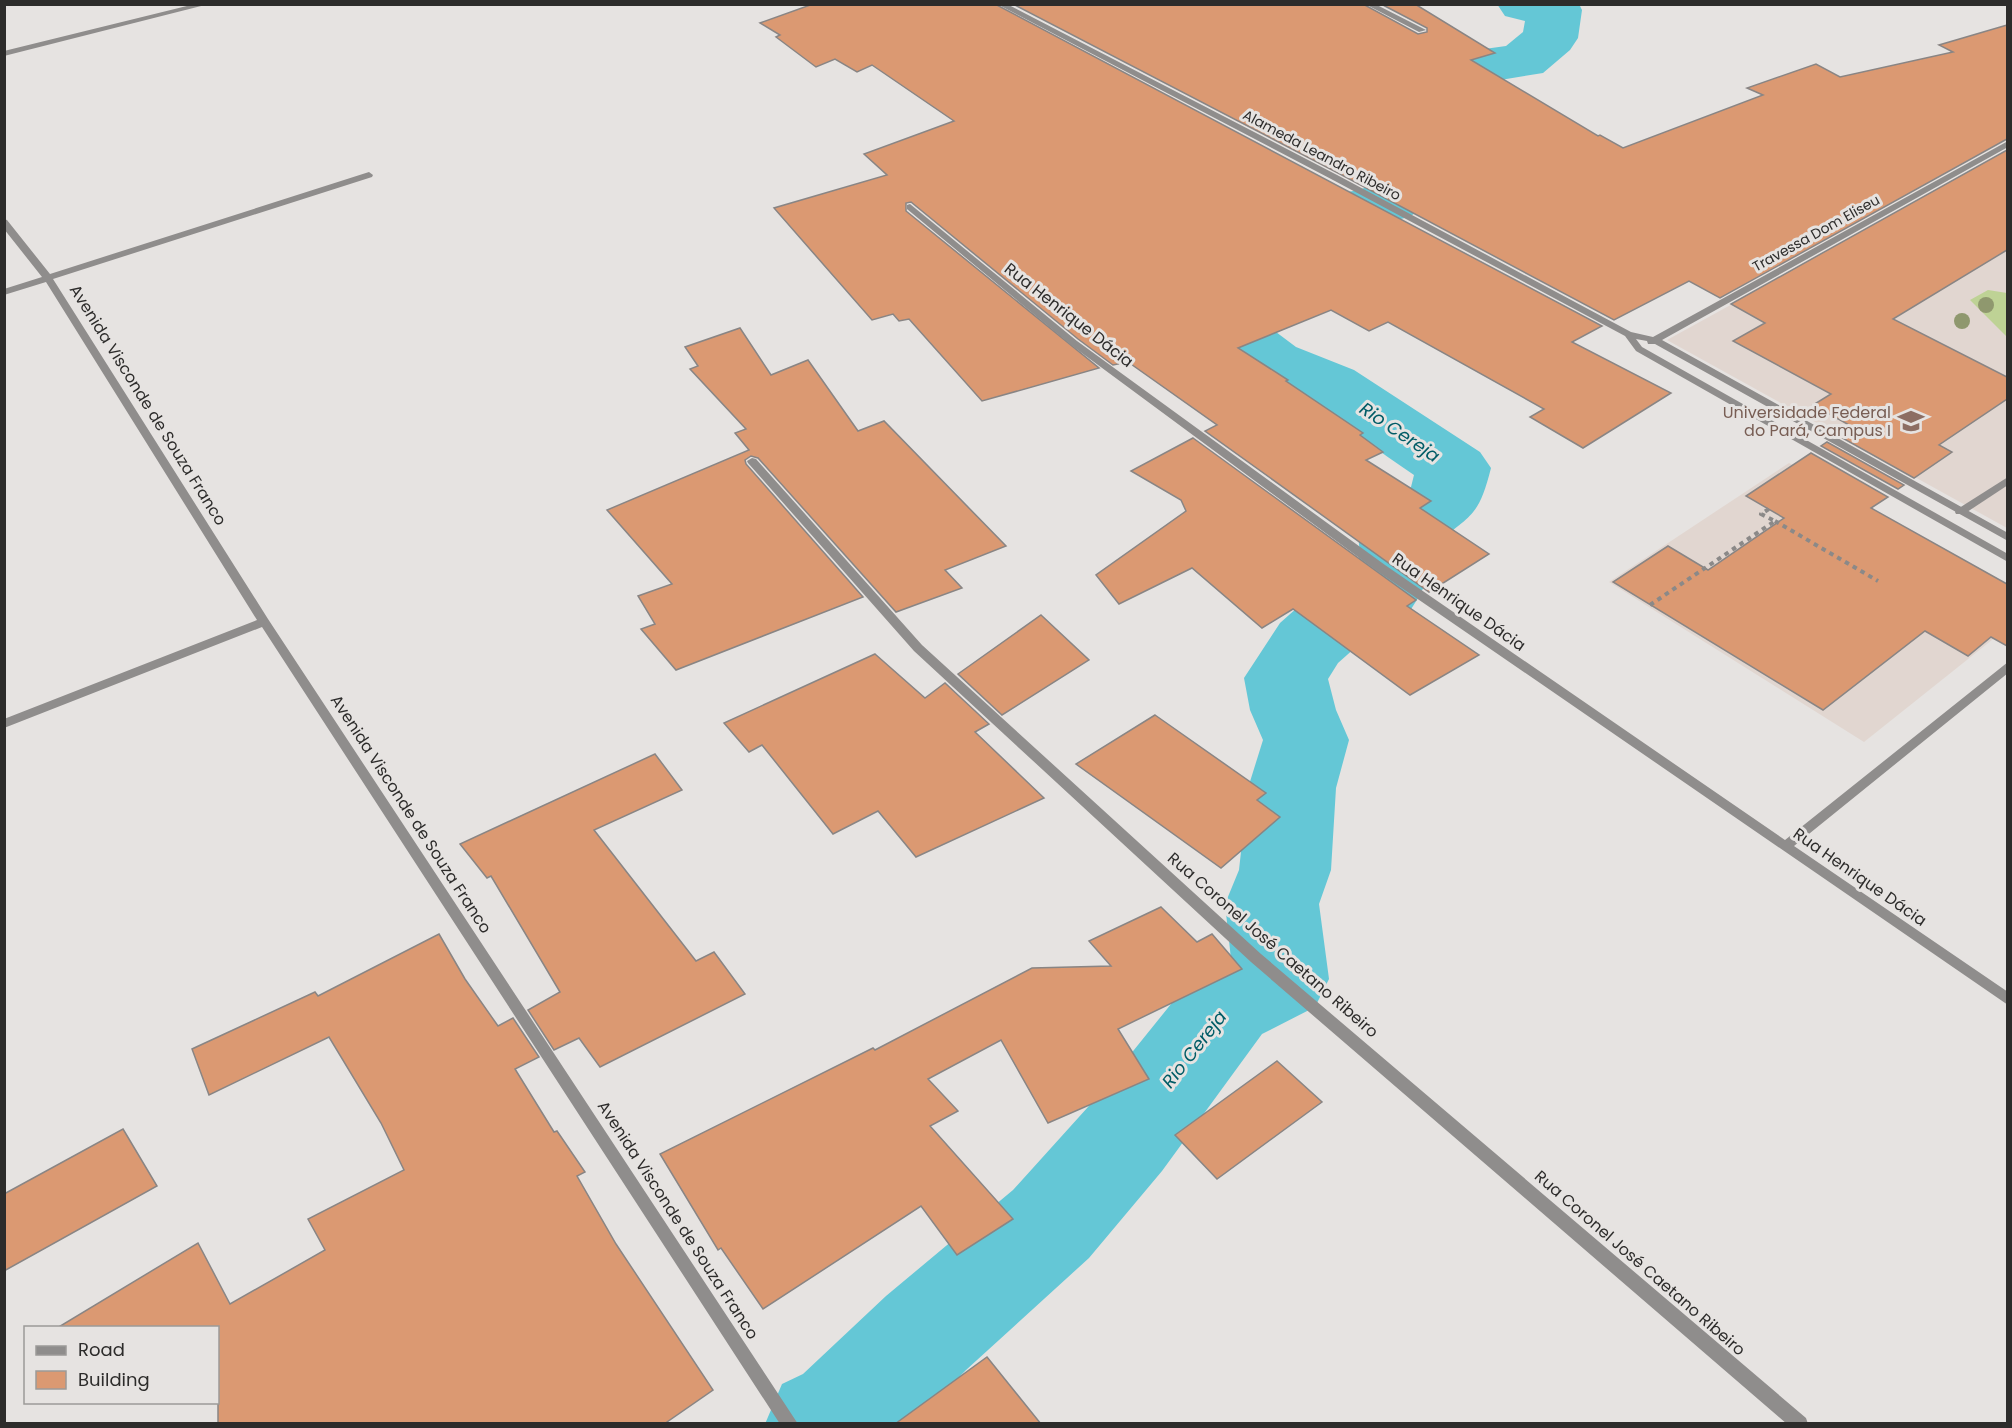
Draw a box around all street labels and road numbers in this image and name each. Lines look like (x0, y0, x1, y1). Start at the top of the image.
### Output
street label: Alameda Leandro Ribeiro (1239, 105, 1405, 205)
street label: Travessa Dom Eliseu (1749, 190, 1883, 276)
street label: Rua Henrique Dácia (1000, 257, 1138, 373)
street label: Avenida Visconde de Souza Franco (64, 280, 232, 530)
street label: Rua Henrique Dácia (1388, 547, 1530, 657)
street label: Avenida Visconde de Souza Franco (325, 690, 497, 938)
street label: Rua Henrique Dácia (1789, 822, 1931, 932)
street label: Rua Coronel José Caetano Ribeiro (1163, 847, 1383, 1043)
street label: Avenida Visconde de Souza Franco (592, 1096, 764, 1344)
street label: Rua Coronel José Caetano Ribeiro (1530, 1165, 1750, 1361)

